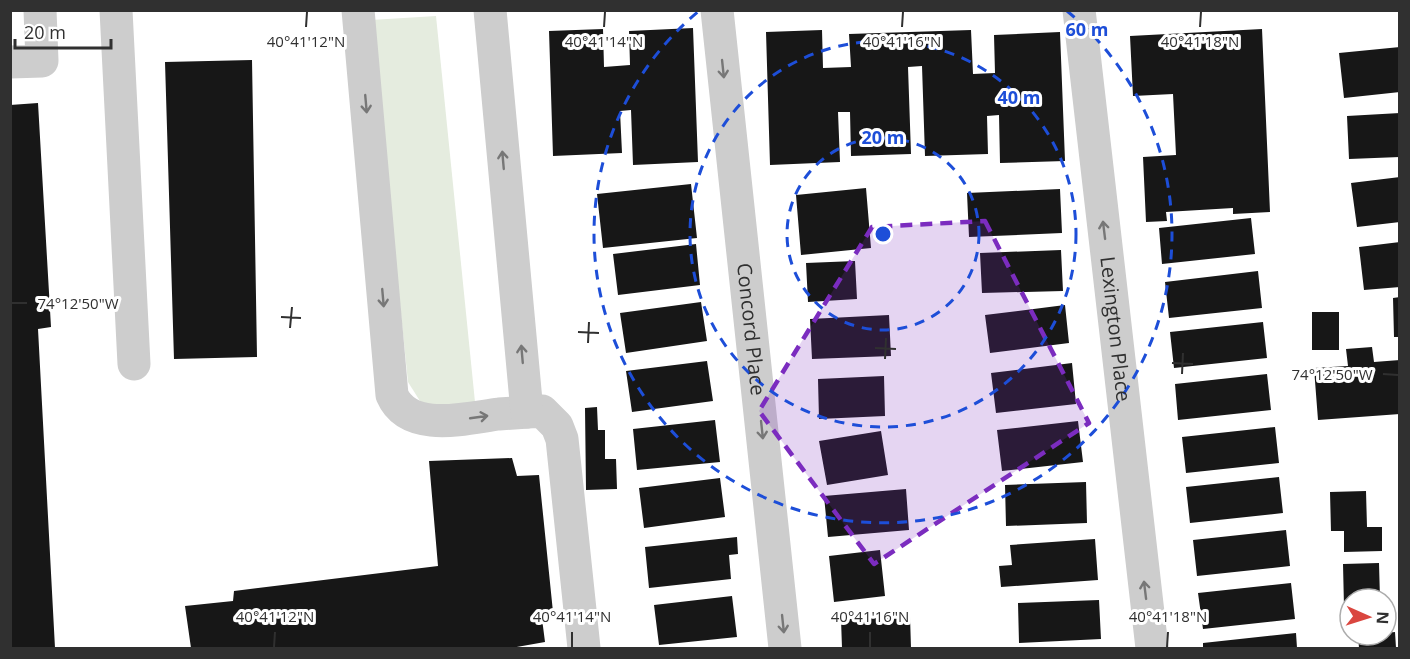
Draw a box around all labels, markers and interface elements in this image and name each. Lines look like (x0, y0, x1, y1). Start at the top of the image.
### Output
scale bar (15, 12, 111, 50)
text: 60 m (1066, 17, 1108, 41)
text: 20 m (24, 20, 66, 44)
text: 40°41'12"N (267, 31, 345, 51)
text: 40°41'14"N (565, 31, 643, 51)
text: 40°41'16"N (863, 31, 941, 51)
text: 40°41'18"N (1161, 31, 1239, 51)
one-way arrow (718, 58, 729, 78)
text: 40 m (998, 85, 1040, 109)
one-way arrow (361, 93, 372, 113)
text: 20 m (862, 125, 904, 149)
one-way arrow (497, 150, 508, 170)
one-way arrow (1098, 220, 1109, 240)
centre of rings (873, 224, 893, 244)
street label: Lexington Place (1094, 255, 1138, 403)
street label: Concord Place (731, 261, 772, 397)
one-way arrow (378, 287, 389, 307)
text: 74°12'50"W (38, 293, 119, 313)
one-way arrow (516, 345, 527, 365)
text: 74°12'50"W (1292, 364, 1373, 384)
one-way arrow (469, 412, 488, 423)
one-way arrow (757, 419, 768, 439)
one-way arrow (1139, 581, 1150, 601)
north arrow (1338, 587, 1398, 647)
text: 40°41'12"N (236, 606, 314, 626)
text: 40°41'14"N (533, 606, 611, 626)
text: 40°41'16"N (831, 606, 909, 626)
text: 40°41'18"N (1129, 606, 1207, 626)
text: N (1372, 611, 1394, 625)
one-way arrow (777, 613, 788, 633)

